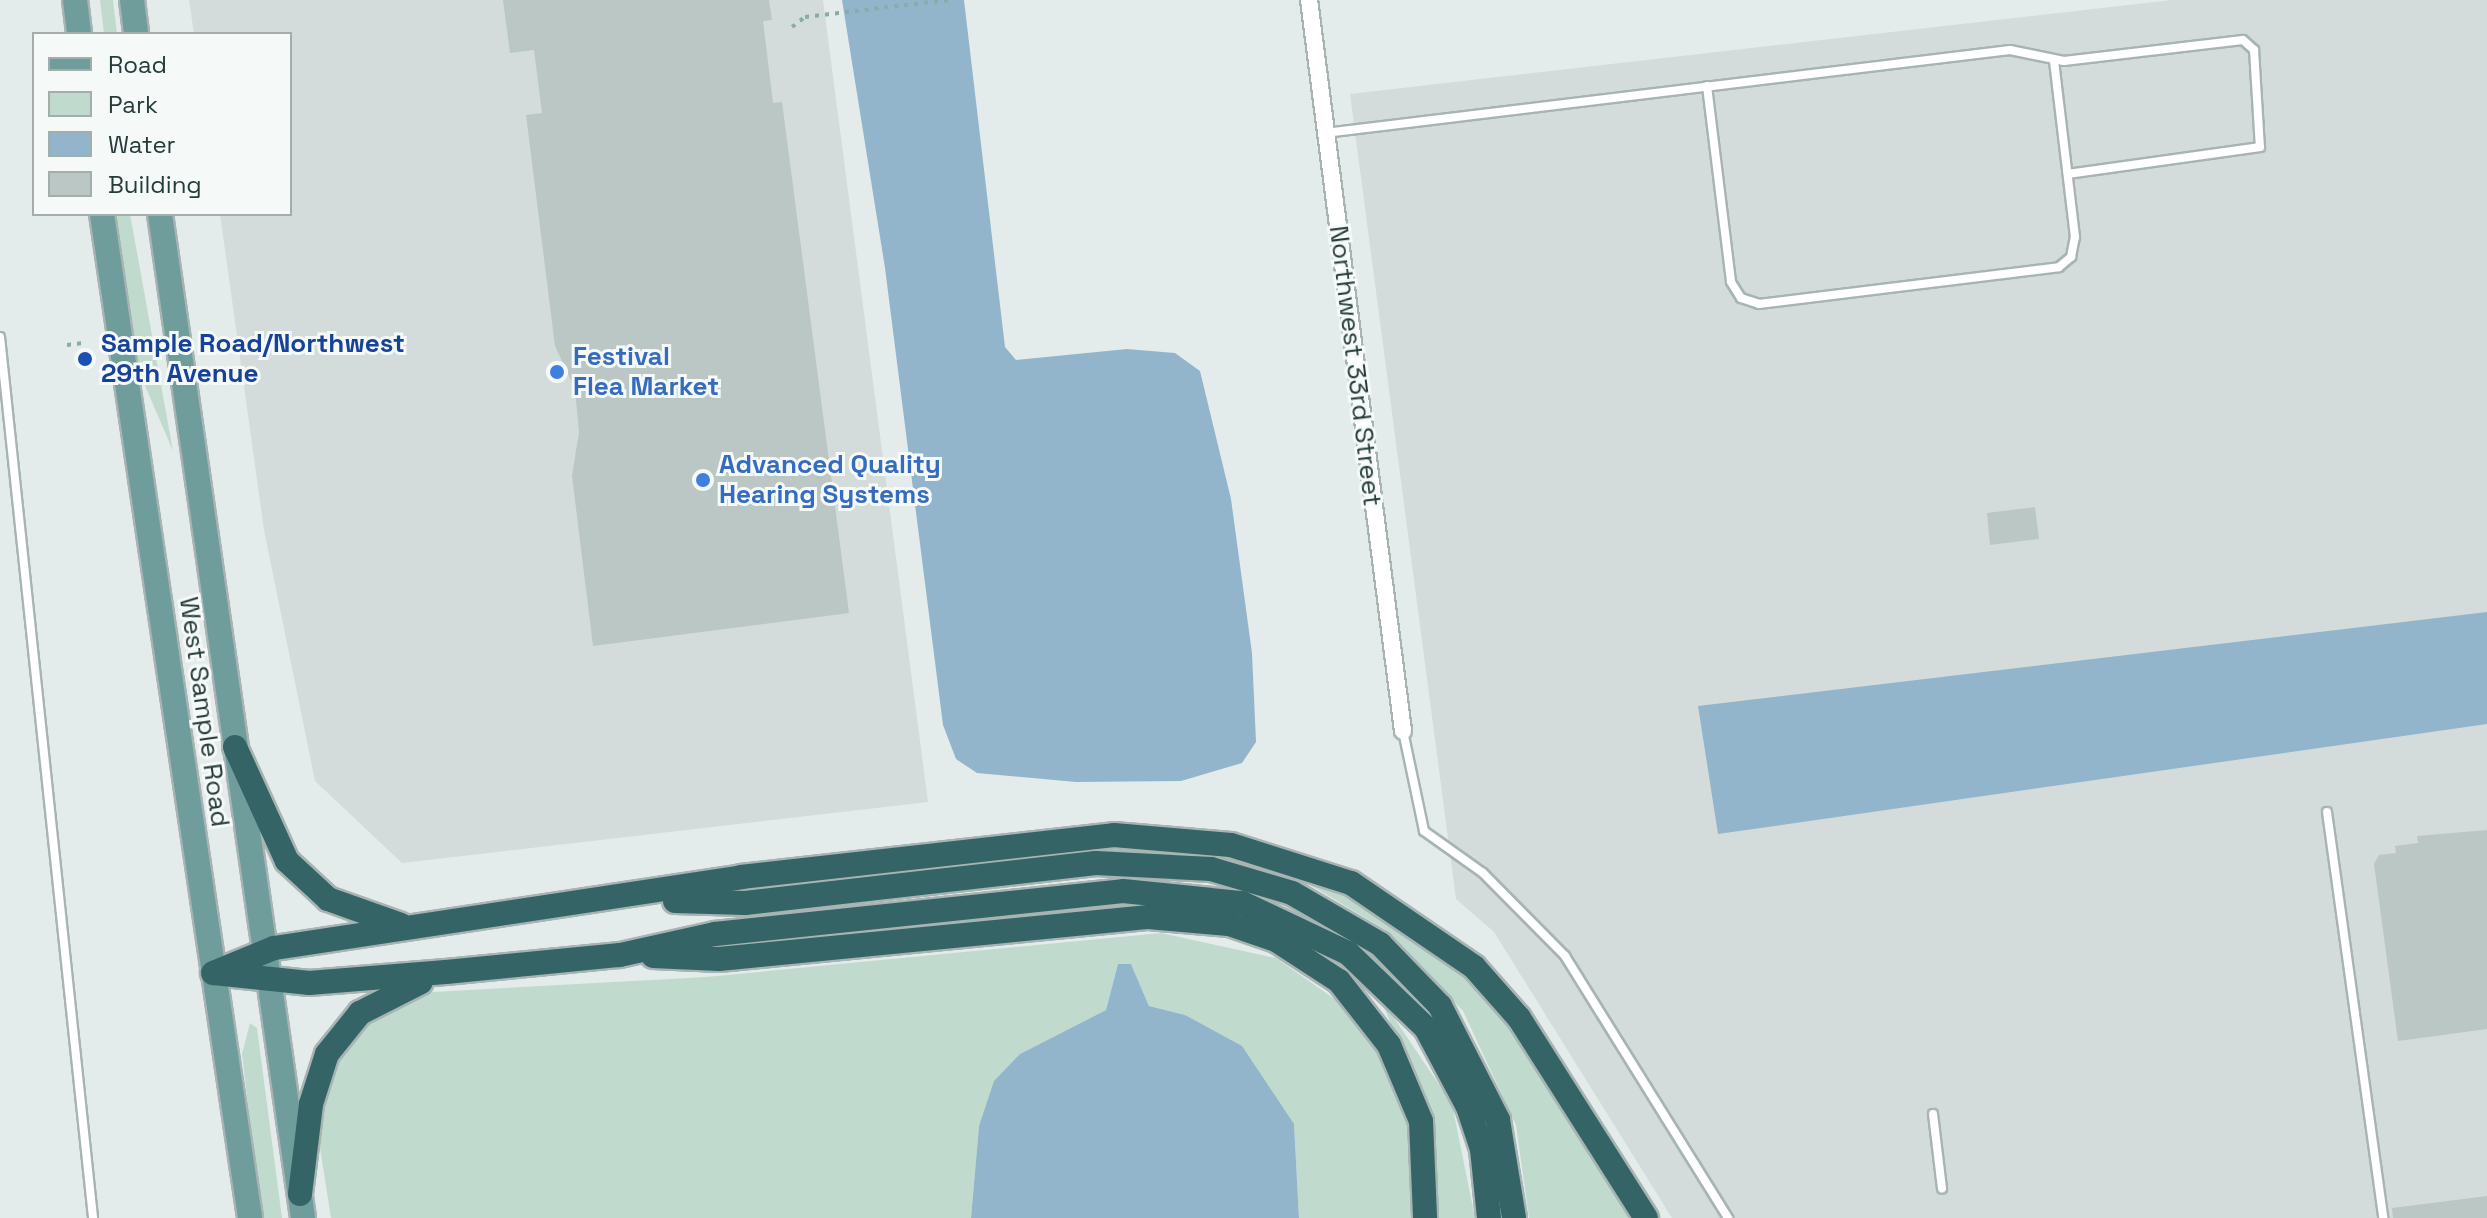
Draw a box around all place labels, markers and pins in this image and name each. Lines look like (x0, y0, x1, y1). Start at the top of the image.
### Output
place label: Sample Road/Northwest 29th Avenue (101, 328, 405, 390)
place label: Festival Flea Market (573, 341, 719, 402)
marker: Sample Road/Northwest 29th Avenue (76, 350, 94, 368)
marker: Festival Flea Market (548, 363, 566, 381)
place label: Advanced Quality Hearing Systems (719, 449, 941, 510)
marker: Advanced Quality Hearing Systems (694, 471, 712, 489)

